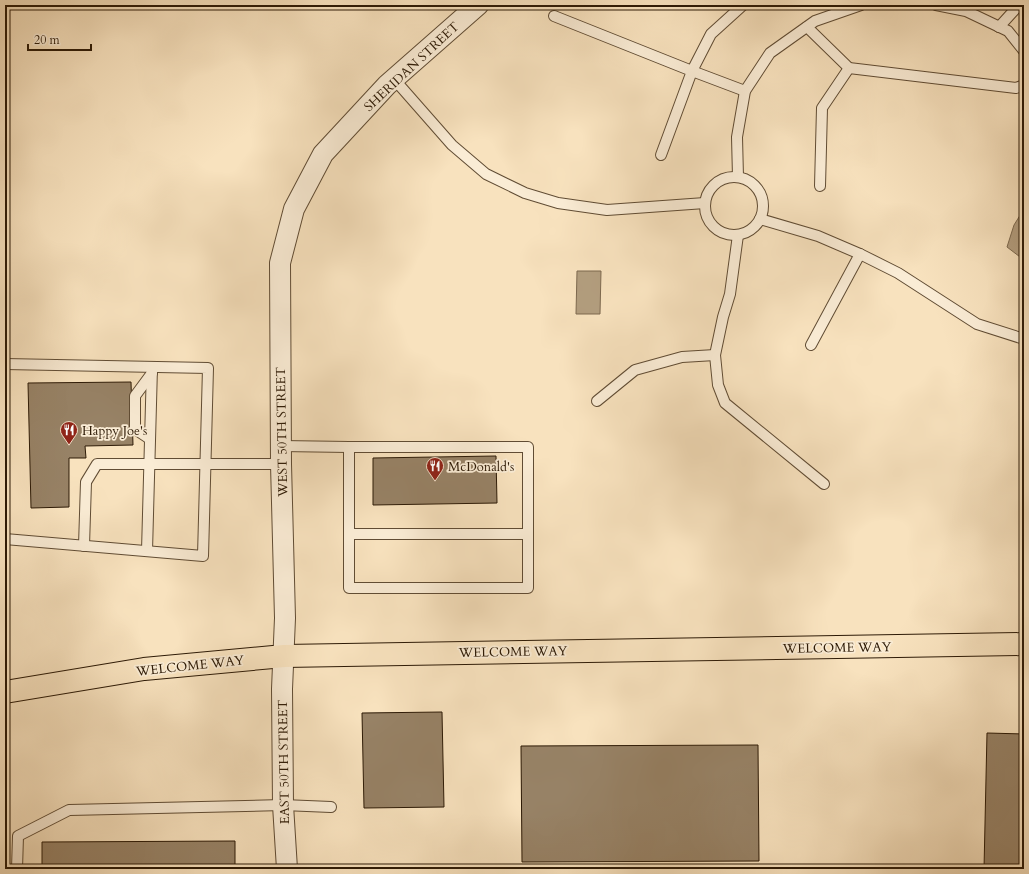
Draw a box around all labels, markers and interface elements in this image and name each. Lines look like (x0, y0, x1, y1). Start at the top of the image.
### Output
street label: SHERIDAN STREET (360, 18, 463, 116)
scale bar (28, 26, 91, 52)
text: 20 m (34, 32, 61, 48)
street label: WEST 50TH STREET (272, 366, 292, 498)
restaurant icon: Happy Joe's (59, 420, 79, 445)
place label: Happy Joe's (82, 422, 147, 440)
restaurant icon: McDonald's (425, 456, 445, 481)
place label: McDonald's (448, 458, 514, 476)
street label: WELCOME WAY (782, 638, 892, 658)
street label: WELCOME WAY (458, 642, 568, 662)
street label: WELCOME WAY (134, 651, 245, 681)
street label: EAST 50TH STREET (274, 699, 294, 824)

